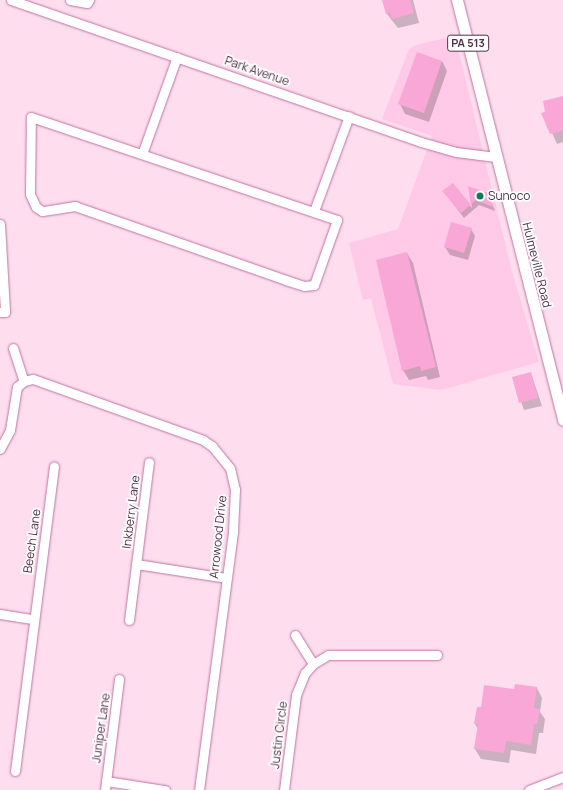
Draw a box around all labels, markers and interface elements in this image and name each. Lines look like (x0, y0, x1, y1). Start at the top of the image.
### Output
road number: PA 513 (447, 34, 489, 52)
street label: Park Avenue (223, 53, 291, 89)
place label: Sunoco (488, 189, 530, 203)
marker: Sunoco (475, 191, 485, 201)
street label: Hulmeville Road (519, 221, 555, 309)
street label: Inkberry Lane (119, 474, 143, 550)
street label: Arrowood Drive (206, 495, 230, 579)
street label: Beech Lane (20, 508, 44, 574)
street label: Juniper Lane (89, 692, 113, 764)
street label: Justin Circle (268, 700, 290, 770)

